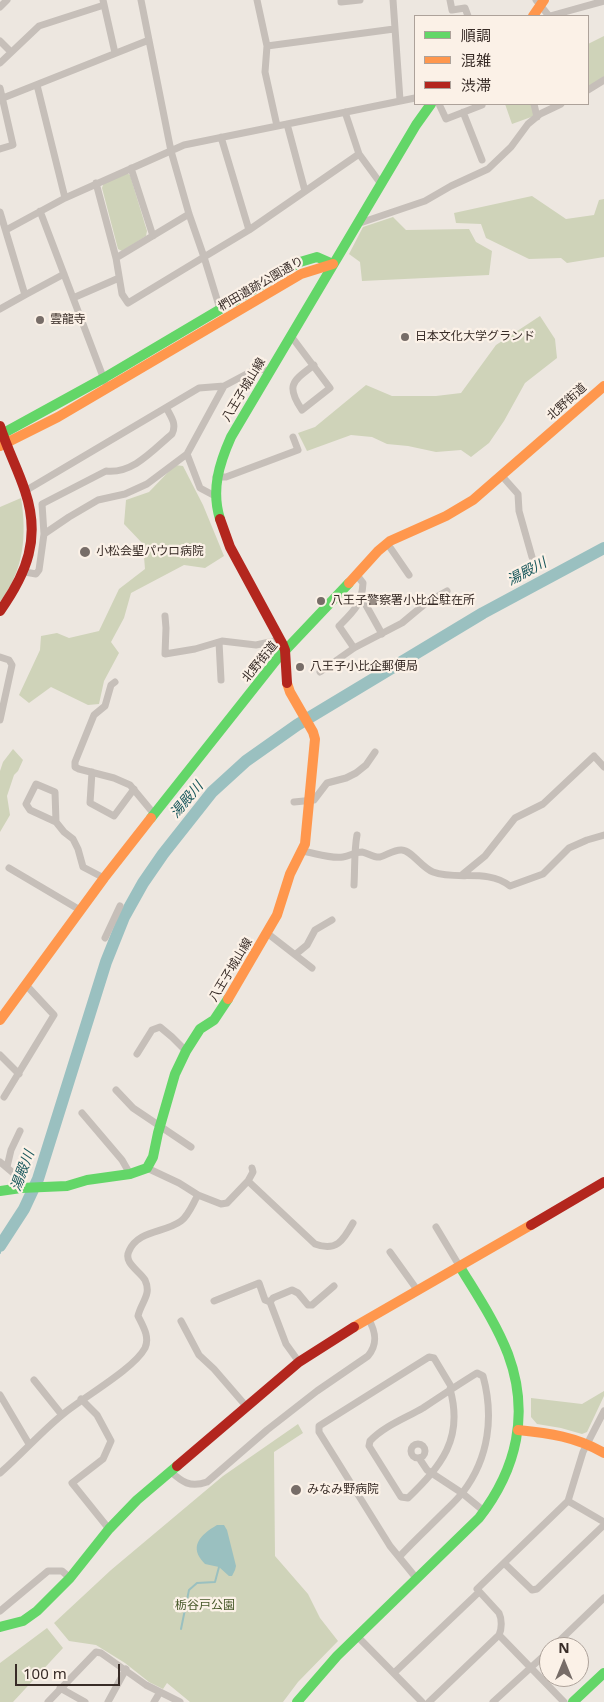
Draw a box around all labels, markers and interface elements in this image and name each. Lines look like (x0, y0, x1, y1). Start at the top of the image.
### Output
legend (414, 15, 589, 105)
text: 順調 (461, 25, 491, 45)
text: 混雑 (461, 50, 491, 70)
text: 渋滞 (461, 75, 491, 95)
street label: 椚田遺跡公園通り (216, 254, 306, 314)
place label: 雲龍寺 (50, 313, 86, 327)
marker: 雲龍寺 (34, 314, 46, 326)
place label: 日本文化大学グランド (415, 330, 535, 344)
marker: 日本文化大学グランド (399, 331, 411, 343)
street label: 八王子城山線 (219, 355, 269, 425)
street label: 北野街道 (544, 381, 590, 423)
marker: 小松会聖パウロ病院 (78, 545, 92, 559)
place label: 小松会聖パウロ病院 (96, 545, 204, 559)
water label: 湯殿川 (505, 555, 549, 589)
place label: 八王子警察署小比企駐在所 (331, 594, 475, 608)
marker: 八王子警察署小比企駐在所 (315, 595, 327, 607)
street label: 北野街道 (239, 639, 281, 685)
place label: 八王子小比企郵便局 (310, 660, 418, 674)
marker: 八王子小比企郵便局 (294, 661, 306, 673)
water label: 湯殿川 (167, 779, 207, 821)
street label: 八王子城山線 (206, 935, 256, 1005)
water label: 湯殿川 (8, 1148, 38, 1194)
marker: みなみ野病院 (289, 1483, 303, 1497)
place label: みなみ野病院 (307, 1483, 379, 1497)
park label: 栃谷戸公園 (175, 1599, 235, 1613)
north arrow (539, 1637, 589, 1687)
text: N (558, 1638, 570, 1657)
scale bar (18, 1654, 122, 1686)
text: 100 m (23, 1663, 67, 1683)

